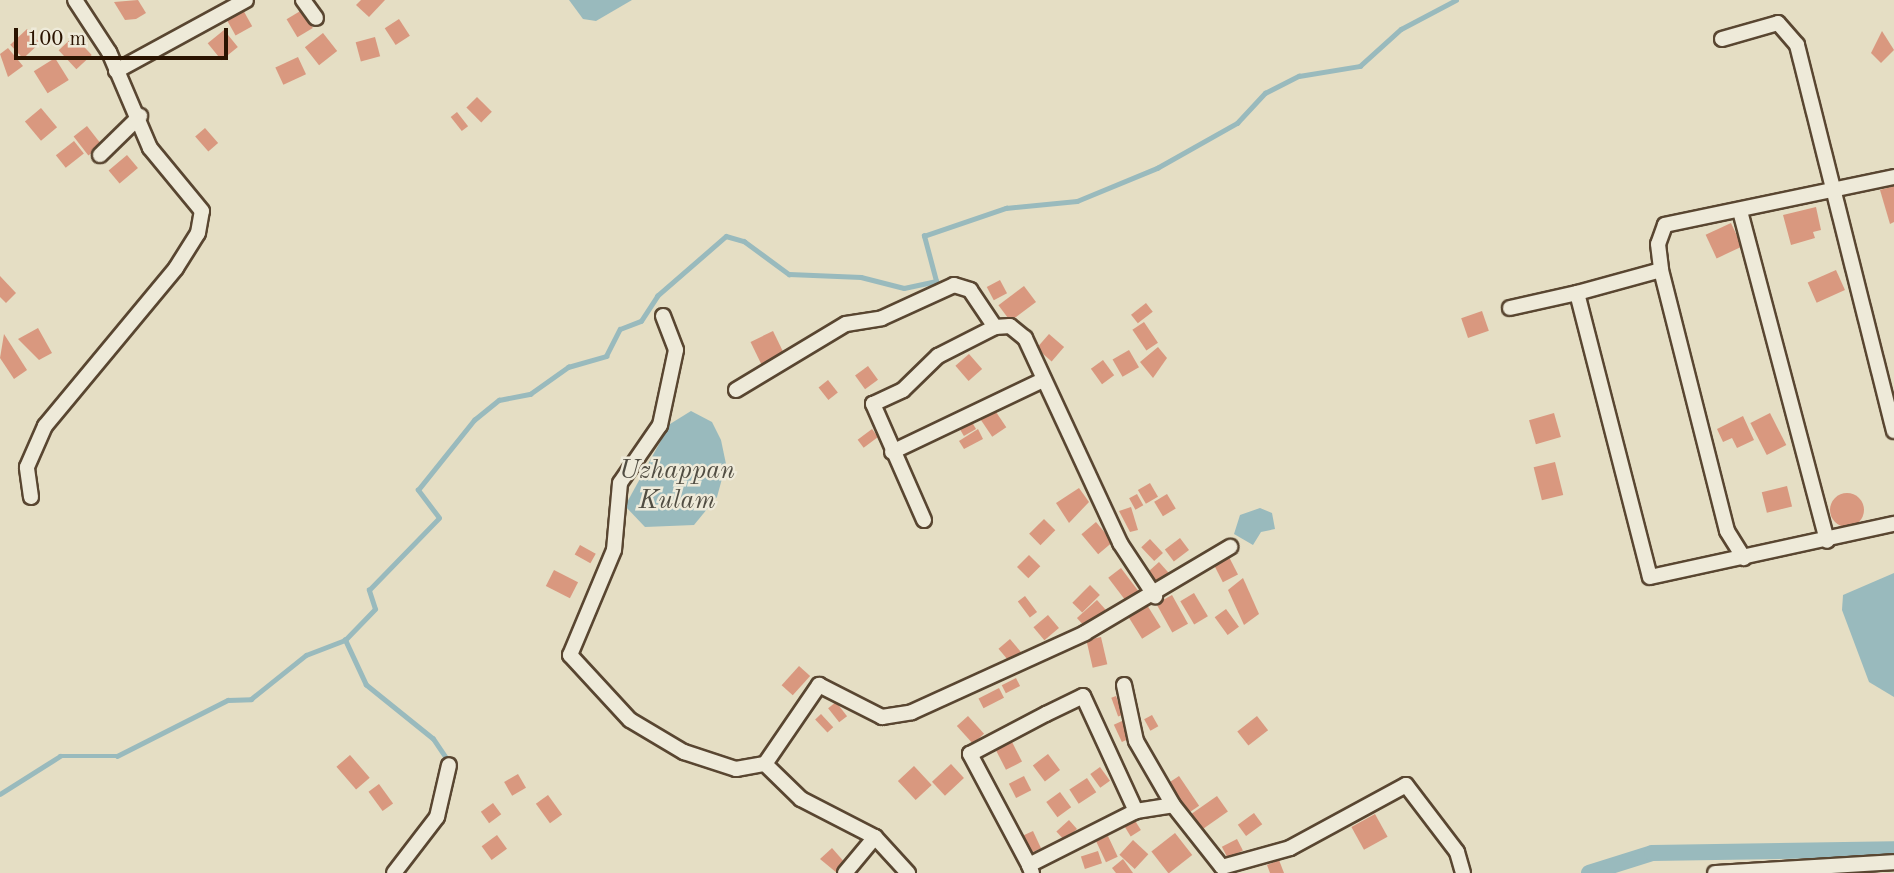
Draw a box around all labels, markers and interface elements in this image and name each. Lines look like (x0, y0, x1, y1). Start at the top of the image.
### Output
scale bar (18, 14, 231, 58)
text: 100 m (27, 29, 86, 50)
water label: Uzhappan Kulam (619, 456, 735, 518)

